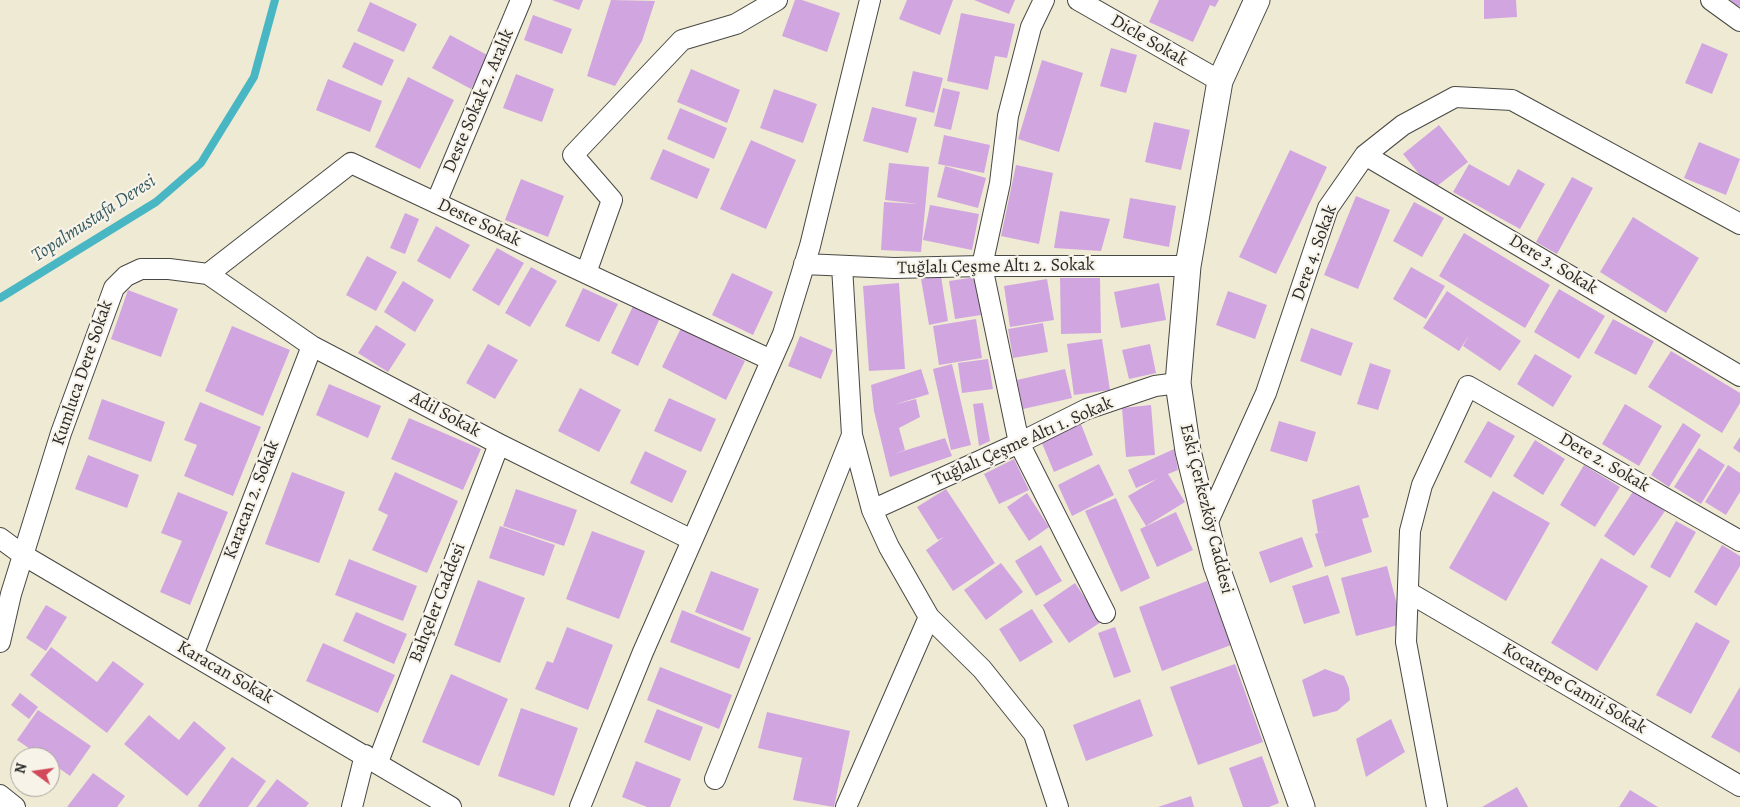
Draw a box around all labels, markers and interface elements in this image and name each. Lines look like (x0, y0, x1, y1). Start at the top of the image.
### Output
street label: Dicle Sokak (1107, 10, 1191, 72)
street label: Deste Sokak 2. Aralık (439, 26, 519, 176)
water label: Topalmustafa Deresi (28, 170, 160, 268)
street label: Deste Sokak (434, 194, 524, 252)
street label: Dere 4. Sokak (1288, 202, 1342, 304)
street label: Dere 3. Sokak (1505, 230, 1601, 300)
street label: Tuğlalı Çeşme Altı 2. Sokak (897, 254, 1095, 280)
street label: Kumluca Dere Sokak (48, 297, 118, 449)
street label: Adil Sokak (406, 387, 484, 443)
street label: Tuğlalı Çeşme Altı 1. Sokak (930, 392, 1116, 492)
street label: Eski Çerkezköy Caddesi (1174, 422, 1238, 596)
street label: Dere 2. Sokak (1555, 428, 1653, 498)
street label: Karacan 2. Sokak (219, 438, 285, 562)
street label: Bahçeler Caddesi (405, 540, 471, 666)
street label: Karacan Sokak (173, 637, 277, 709)
street label: Kocatepe Camii Sokak (1498, 639, 1650, 739)
north arrow (10, 747, 60, 797)
text: N (10, 761, 31, 776)

